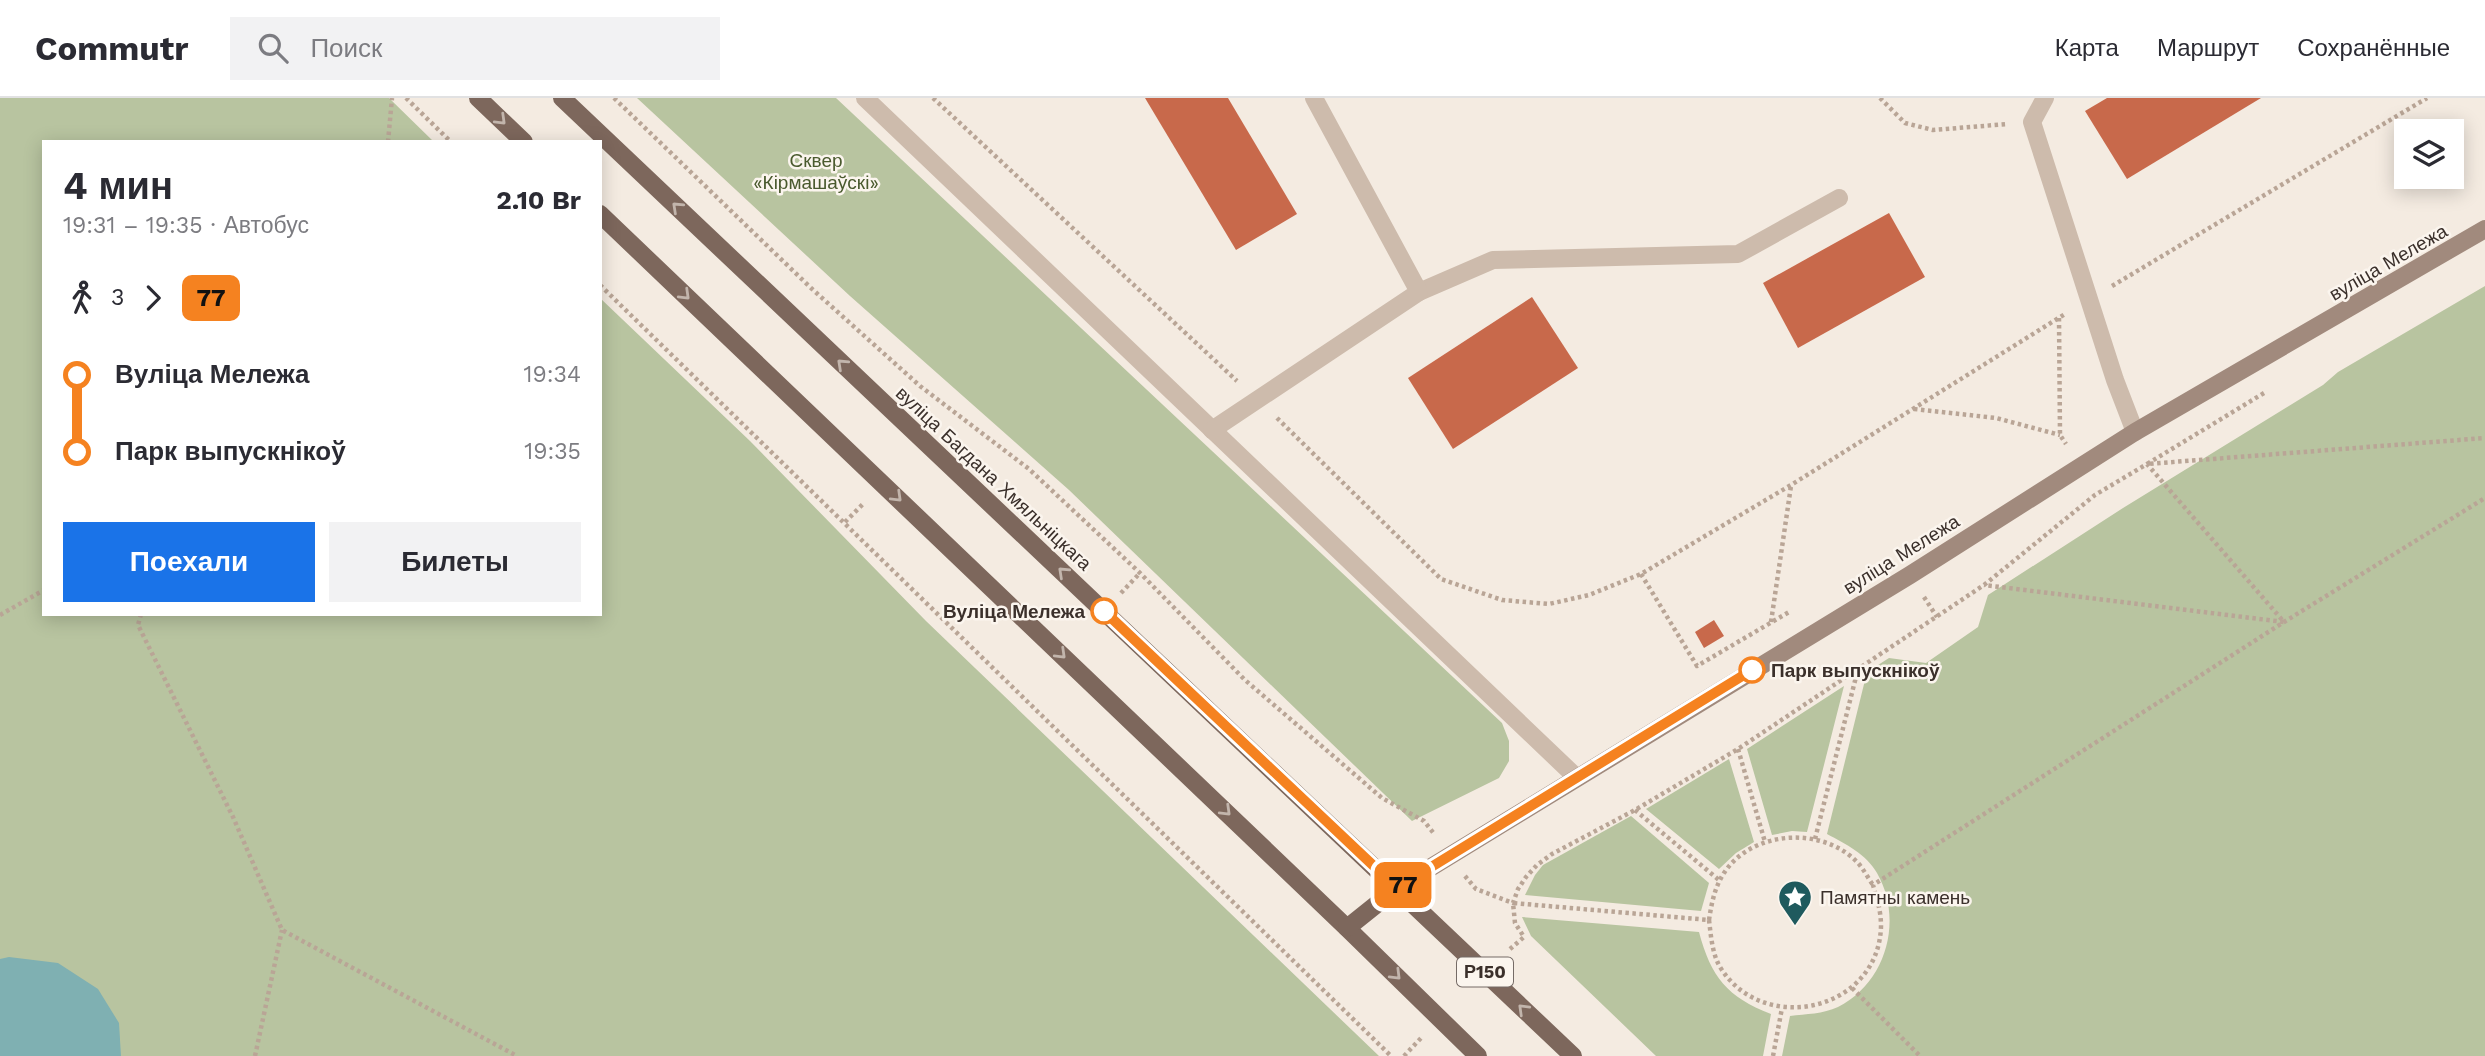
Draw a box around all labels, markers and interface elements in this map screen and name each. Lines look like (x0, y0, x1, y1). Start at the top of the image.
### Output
search box (230, 17, 720, 80)
text: Commutr (35, 29, 188, 68)
icon: search (254, 29, 292, 67)
text: Поиск (310, 33, 382, 63)
text: Карта (2055, 34, 2119, 62)
text: Маршрут (2157, 34, 2259, 62)
text: Сохранённые (2297, 34, 2450, 62)
one-way arrow (493, 111, 506, 124)
map controls (2394, 119, 2464, 189)
button: layers (2394, 119, 2464, 189)
park label: Сквер «Кірмашаўскі» (753, 149, 879, 194)
text: 4 мин (63, 164, 173, 208)
text: 2.10 Br (496, 185, 581, 215)
one-way arrow (672, 203, 685, 216)
text: 19:31 – 19:35 · Автобус (63, 212, 309, 239)
street label: вуліца Мележа (2325, 219, 2452, 306)
icon: walk (63, 279, 101, 317)
icon: forward (134, 279, 172, 317)
text: 3 (111, 284, 124, 311)
text: 77 (196, 284, 226, 312)
one-way arrow (677, 287, 690, 300)
text: Вуліца Мележа (115, 359, 309, 389)
one-way arrow (837, 359, 850, 372)
text: 19:34 (524, 361, 581, 388)
street label: вуліца Багдана Хмяльніцкага (891, 382, 1097, 575)
text: Парк выпускнікоў (115, 436, 346, 466)
text: 19:35 (524, 438, 581, 465)
one-way arrow (889, 488, 902, 501)
street label: вуліца Мележа (1839, 509, 1964, 599)
button: Поехали (63, 522, 315, 602)
button: Билеты (329, 522, 581, 602)
one-way arrow (1058, 567, 1071, 580)
marker: Вуліца Мележа (1091, 598, 1117, 624)
place label: Вуліца Мележа (943, 600, 1085, 623)
one-way arrow (1053, 645, 1066, 658)
marker: Парк выпускнікоў (1739, 657, 1765, 683)
place label: Парк выпускнікоў (1771, 659, 1940, 682)
one-way arrow (1217, 803, 1230, 816)
line badge: 77 (1372, 862, 1434, 908)
text: 77 (1388, 871, 1418, 899)
place icon: Памятны камень (1776, 878, 1814, 927)
place label: Памятны камень (1820, 886, 1970, 909)
road number: Р150 (1457, 958, 1513, 986)
one-way arrow (1388, 967, 1401, 980)
one-way arrow (1519, 1004, 1532, 1017)

